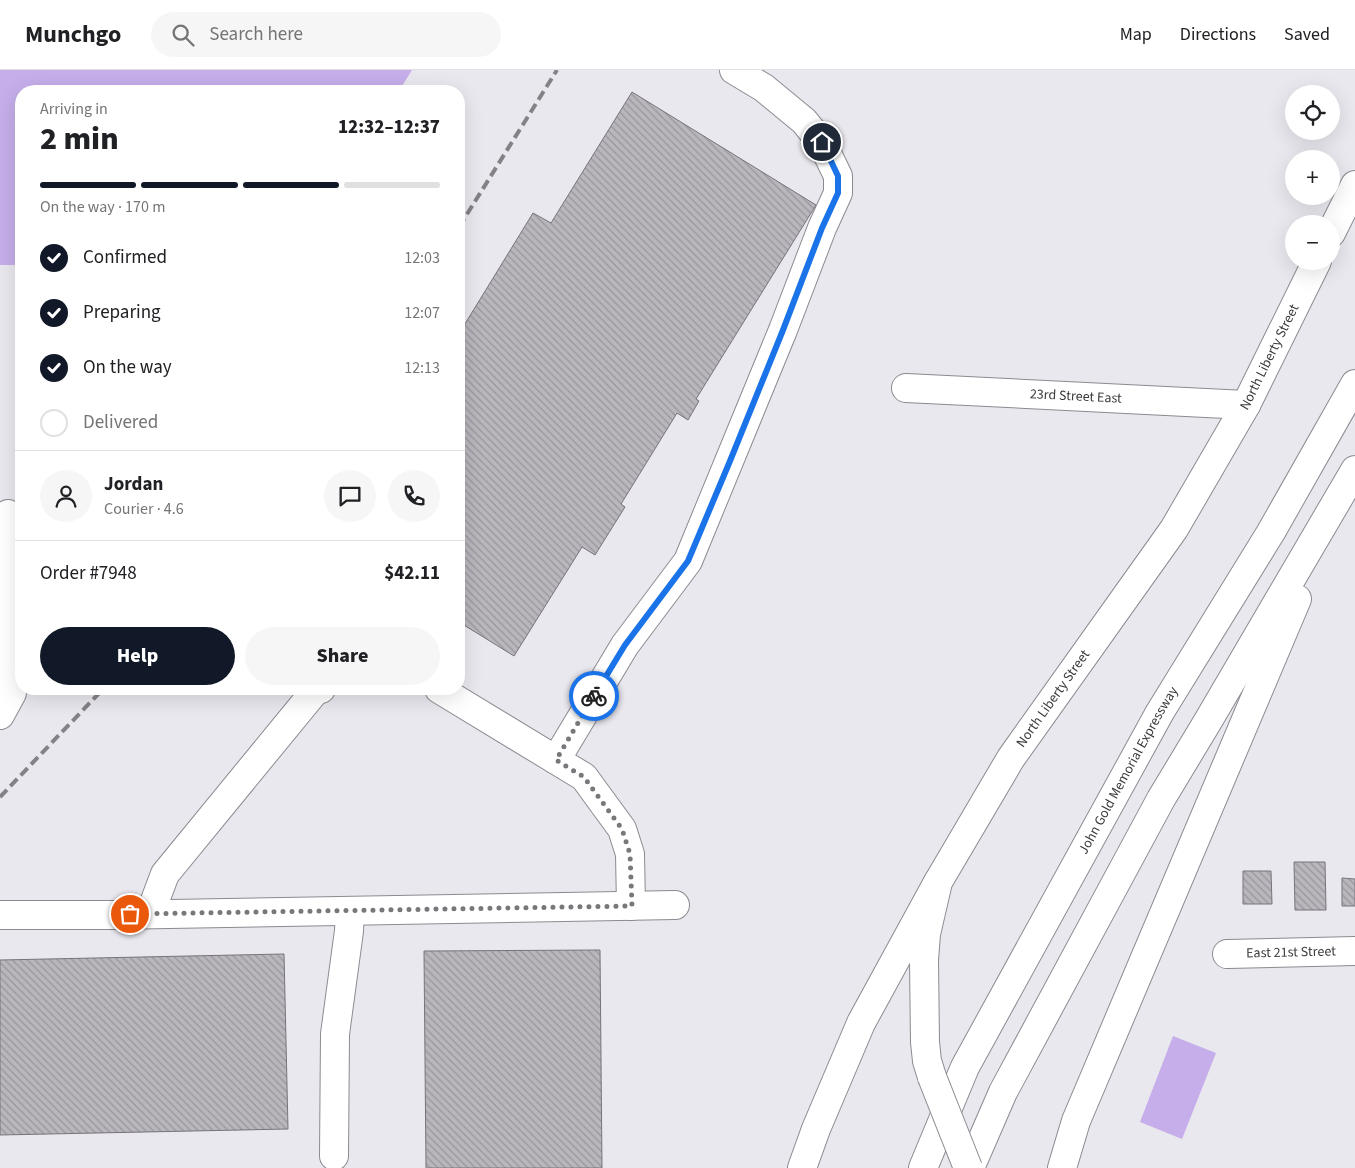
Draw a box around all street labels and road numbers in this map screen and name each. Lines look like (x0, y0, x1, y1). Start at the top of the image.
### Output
street label: North Liberty Street (1235, 301, 1304, 414)
street label: 23rd Street East (1029, 384, 1122, 409)
street label: North Liberty Street (1012, 646, 1095, 752)
street label: John Gold Memorial Expressway (1074, 683, 1183, 858)
street label: East 21st Street (1246, 941, 1336, 964)

